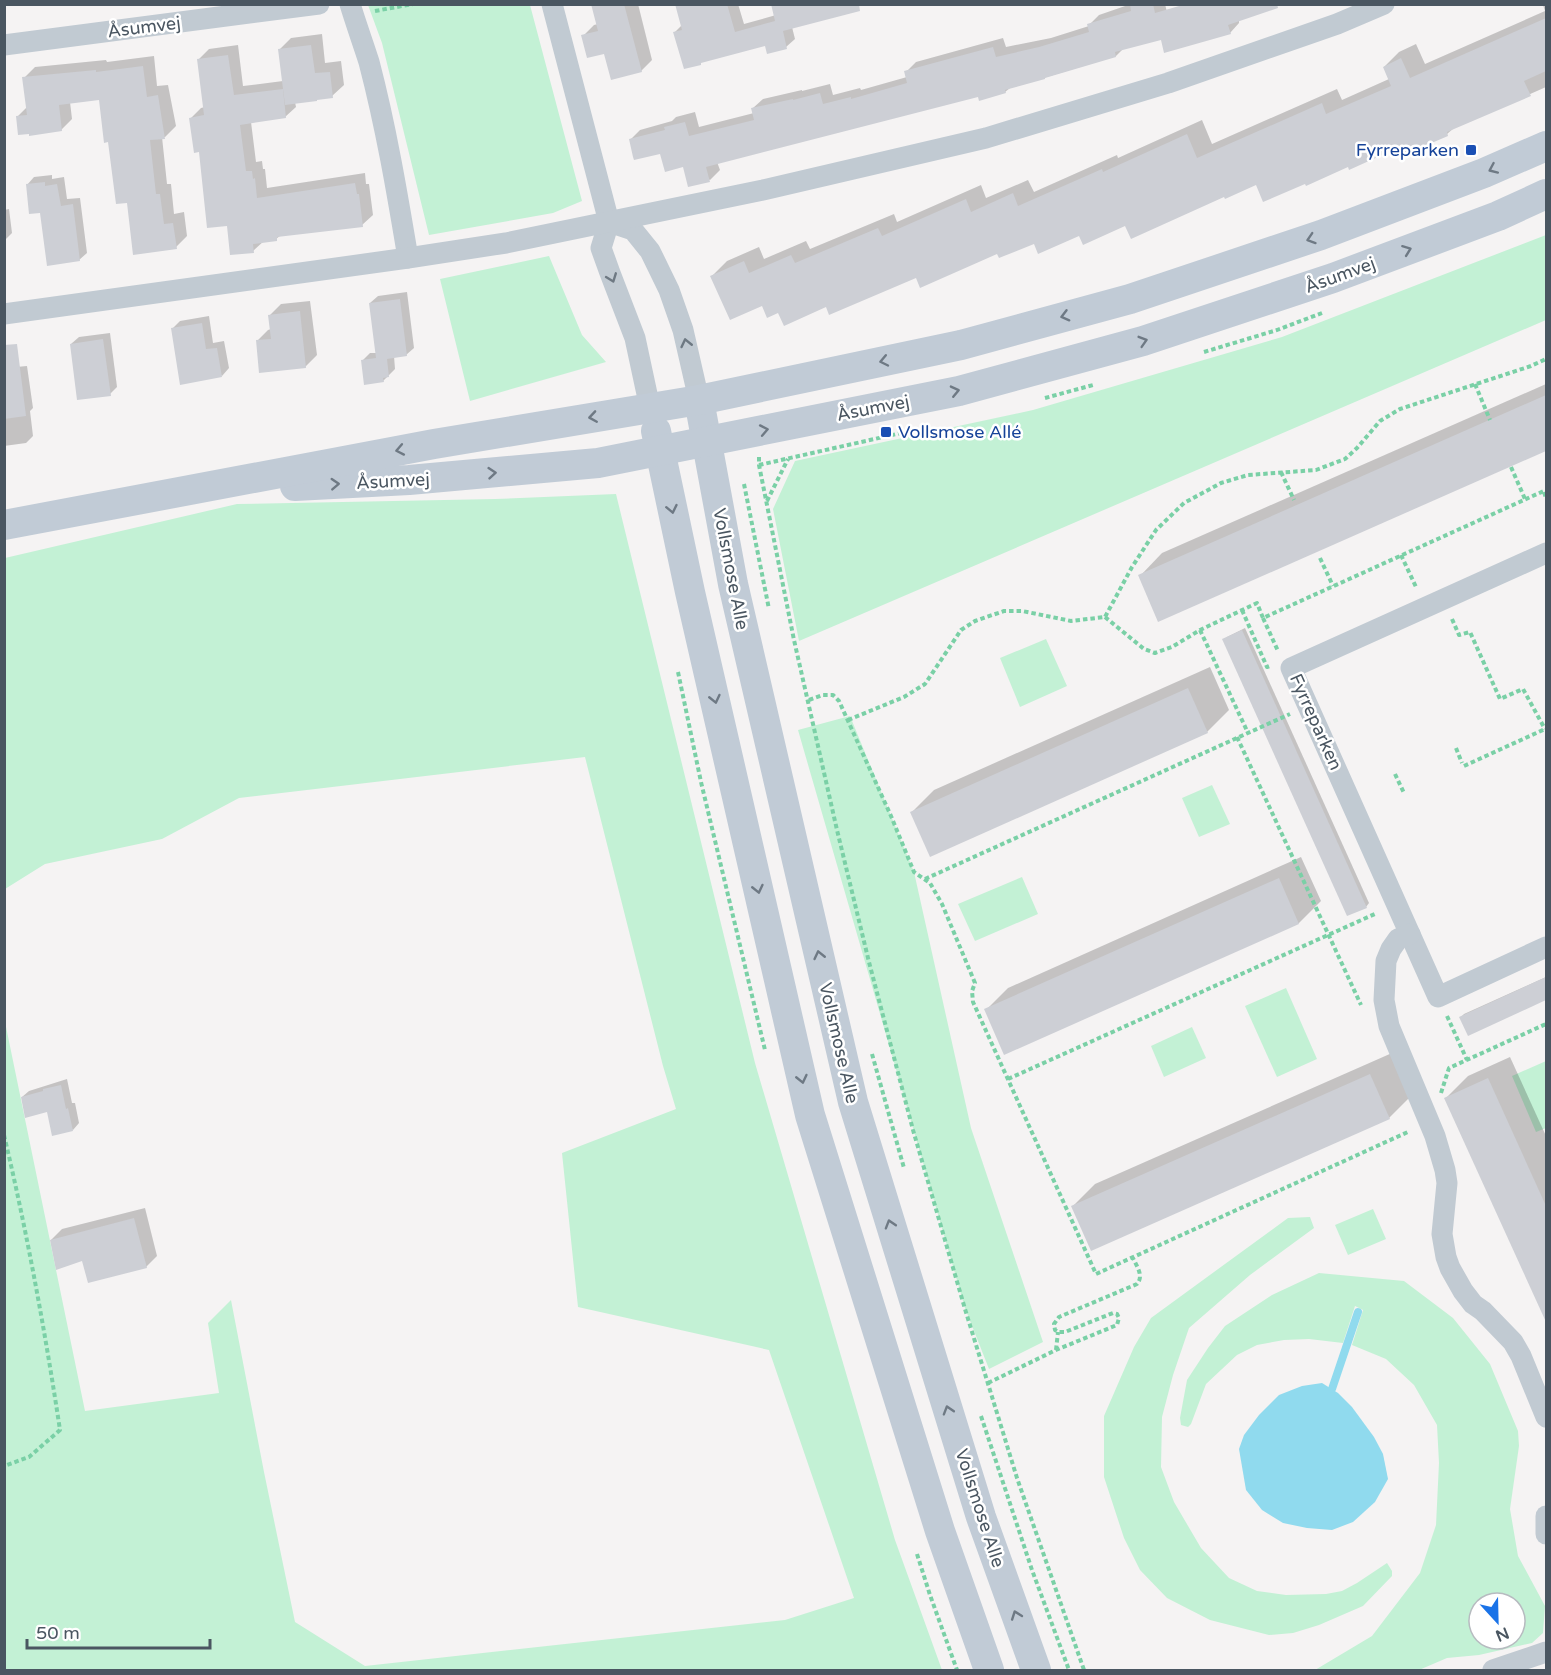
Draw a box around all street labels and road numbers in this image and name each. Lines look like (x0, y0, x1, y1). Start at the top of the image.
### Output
street label: Åsumvej (106, 12, 182, 42)
street label: Åsumvej (1302, 252, 1378, 298)
street label: Åsumvej (835, 390, 911, 426)
street label: Åsumvej (356, 468, 430, 494)
street label: Vollsmose Alle (708, 506, 754, 632)
street label: Fyrreparken (1285, 670, 1347, 774)
street label: Vollsmose Alle (814, 980, 864, 1106)
street label: Vollsmose Alle (950, 1446, 1010, 1570)

